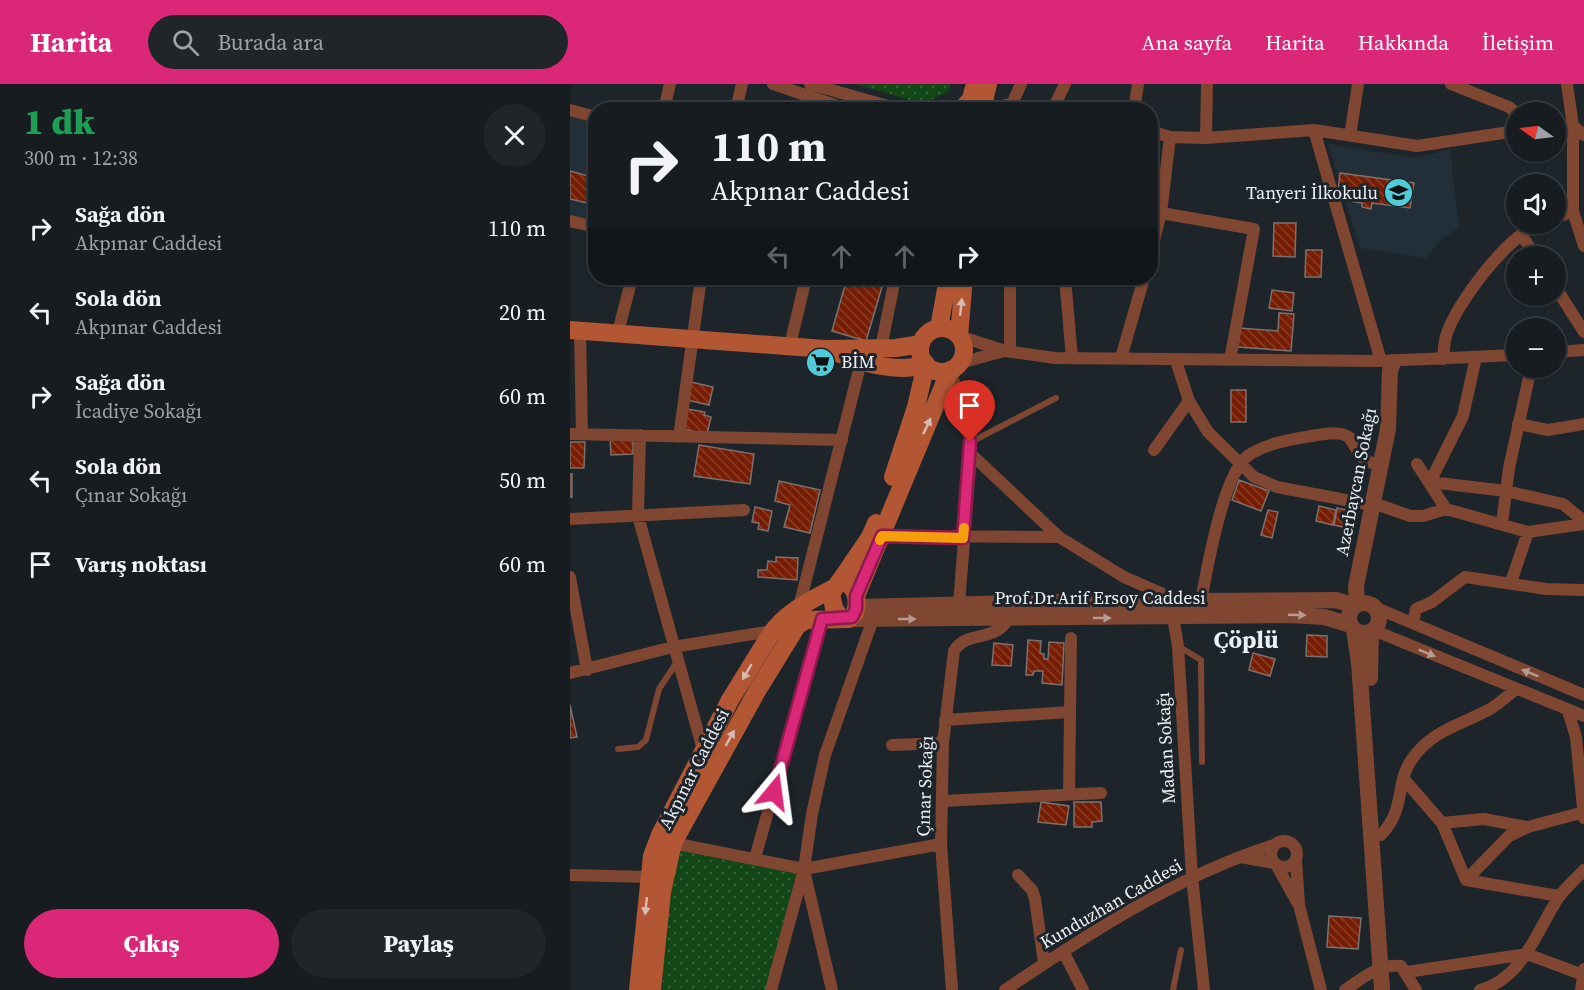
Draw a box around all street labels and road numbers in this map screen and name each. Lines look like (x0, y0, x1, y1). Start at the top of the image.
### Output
street label: Azerbaycan Sokağı (1329, 406, 1382, 558)
street label: Prof.Dr.Arif Ersoy Caddesi (994, 585, 1206, 610)
street label: Madan Sokağı (1150, 692, 1181, 804)
street label: Akpınar Caddesi (652, 704, 735, 834)
street label: Çınar Sokağı (910, 735, 939, 837)
street label: Kunduzhan Caddesi (1035, 853, 1186, 954)

